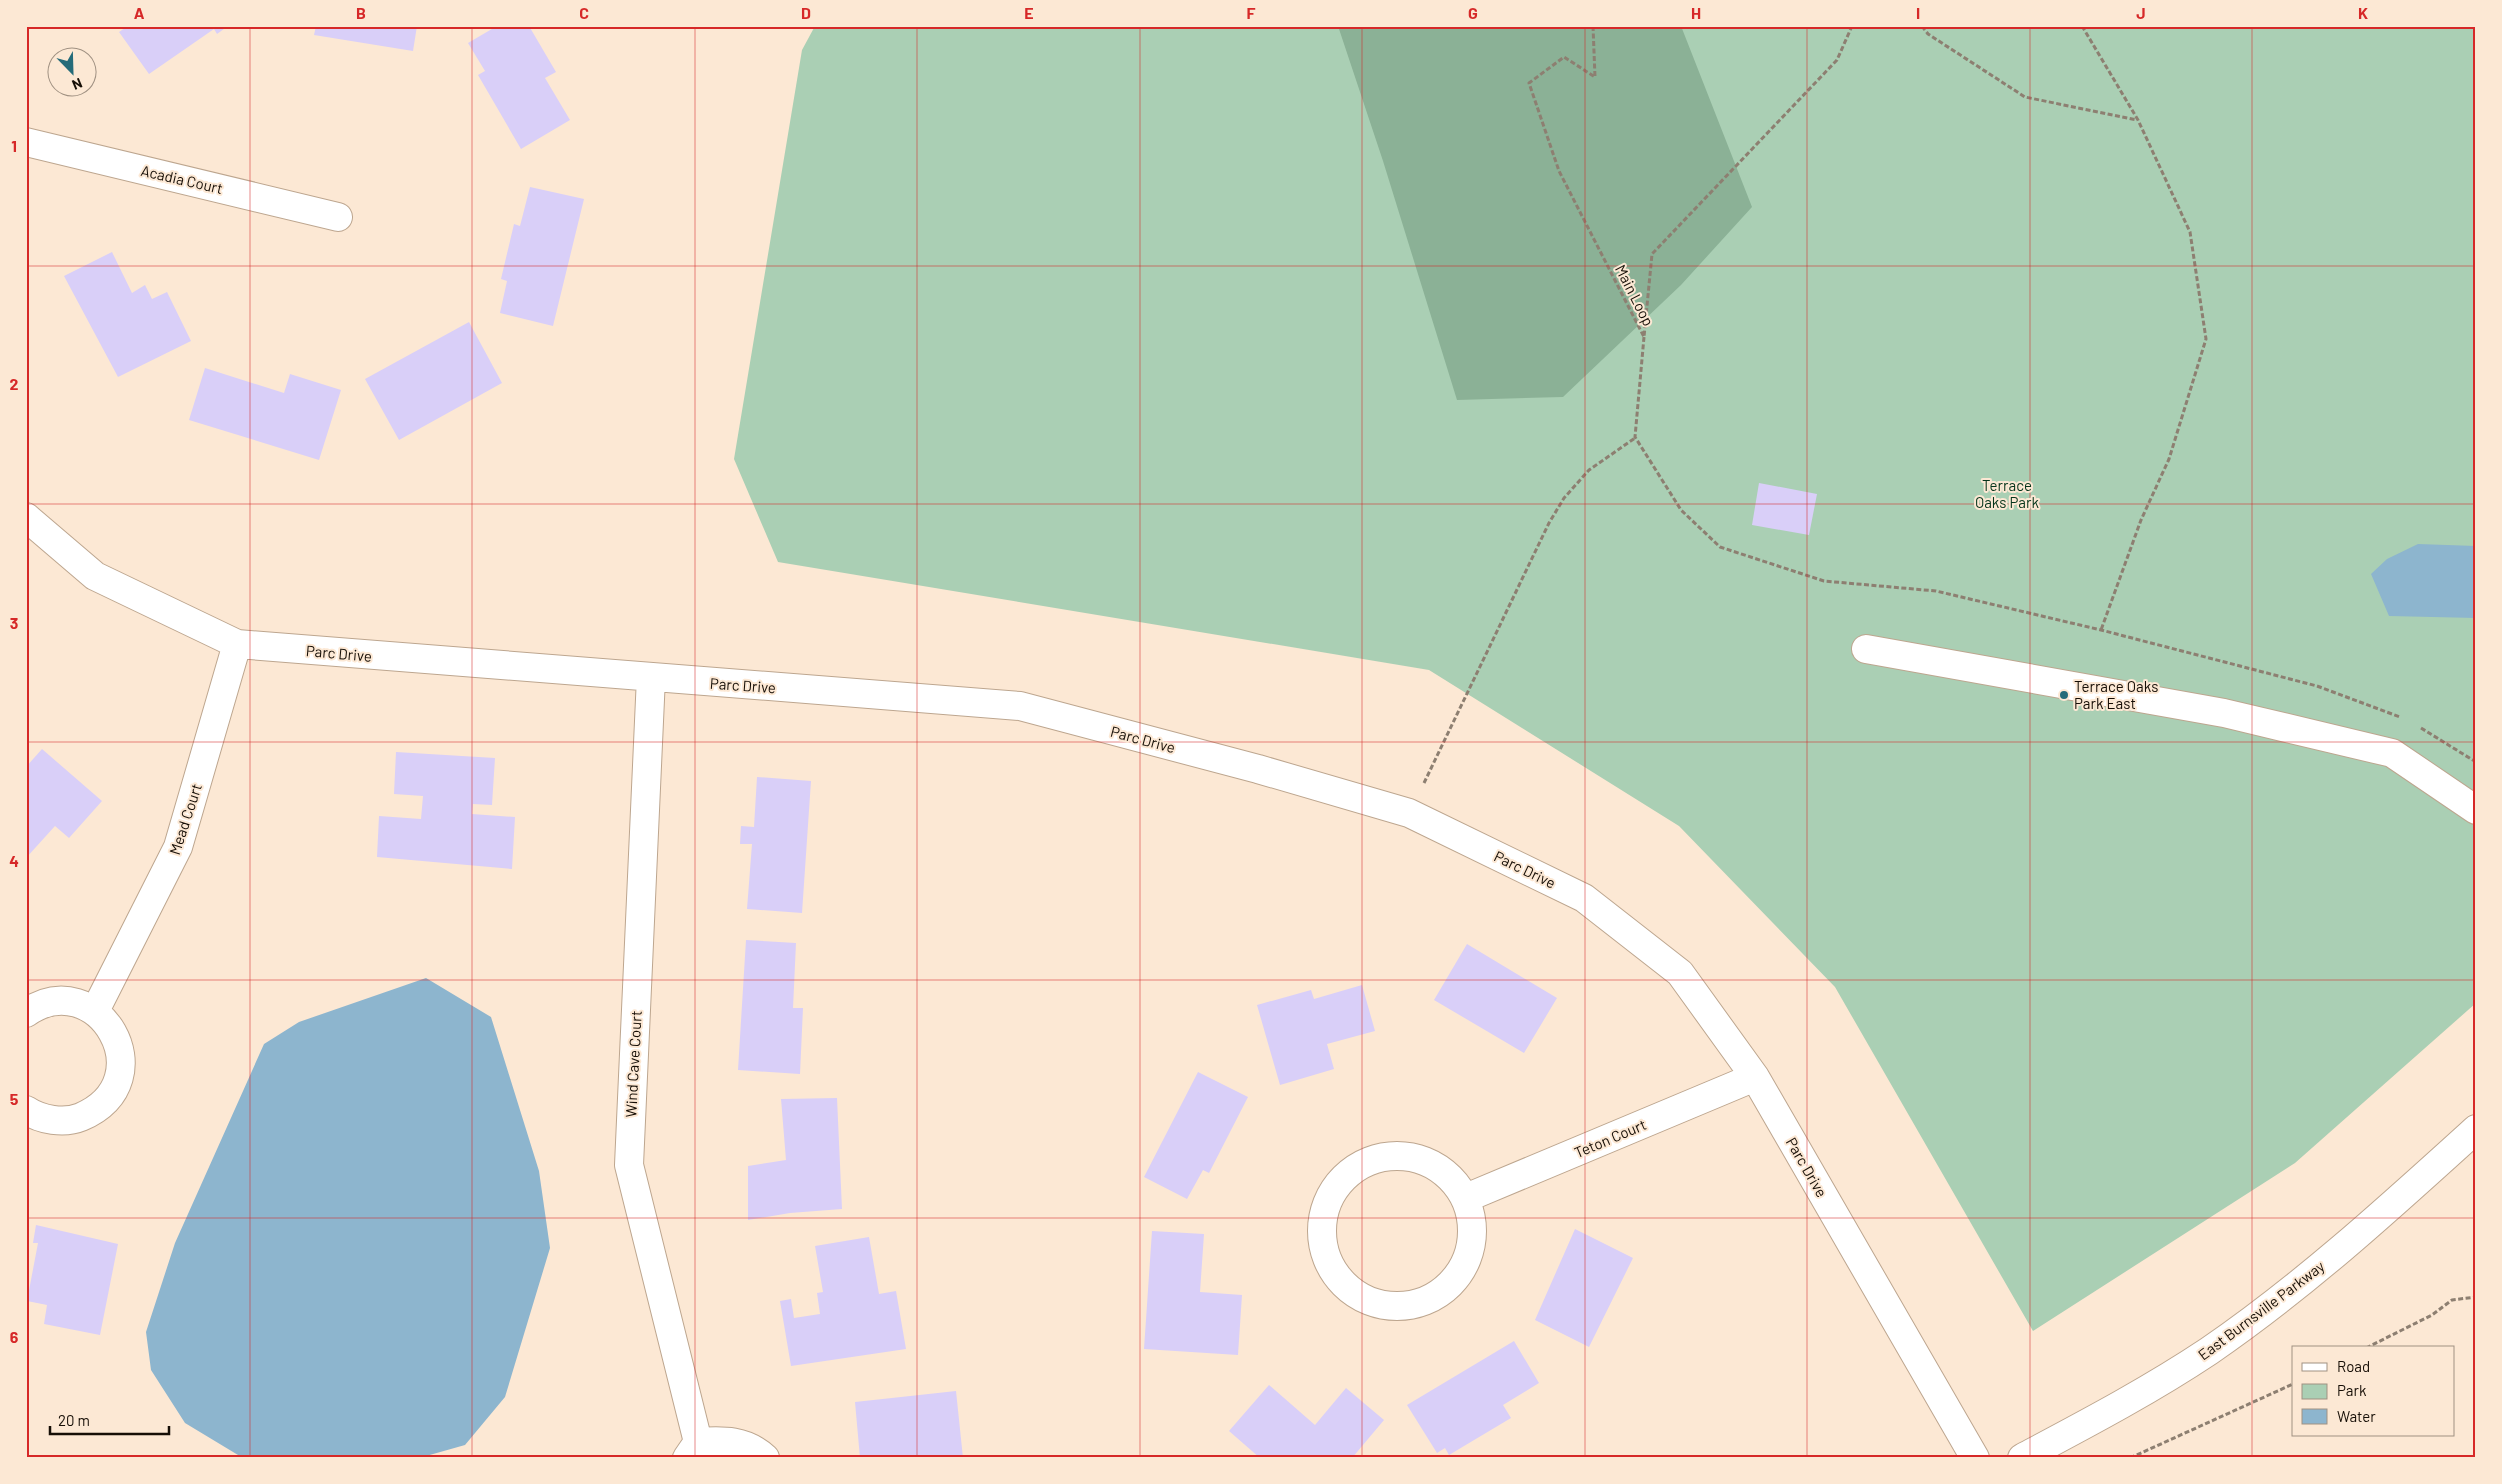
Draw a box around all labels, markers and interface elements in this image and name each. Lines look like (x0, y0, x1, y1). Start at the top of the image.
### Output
text: A (134, 3, 145, 22)
text: B (356, 3, 366, 22)
text: C (579, 3, 589, 22)
text: D (801, 3, 811, 22)
text: E (1024, 3, 1034, 22)
text: F (1247, 3, 1256, 22)
text: G (1468, 3, 1478, 22)
text: H (1691, 3, 1701, 22)
text: I (1916, 3, 1920, 22)
text: J (2136, 3, 2146, 22)
text: K (2358, 3, 2368, 22)
north arrow (48, 48, 98, 98)
text: N (70, 75, 85, 94)
text: 1 (11, 136, 17, 155)
street label: Acadia Court (139, 161, 225, 197)
street label: Main Loop (1612, 261, 1658, 329)
text: 2 (10, 374, 19, 393)
park label: Terrace Oaks Park (1975, 476, 2039, 511)
text: 3 (10, 613, 18, 632)
street label: Parc Drive (305, 641, 373, 665)
street label: Parc Drive (709, 674, 777, 696)
place label: Terrace Oaks Park East (2074, 677, 2158, 712)
marker: Terrace Oaks Park East (2058, 689, 2070, 701)
street label: Parc Drive (1109, 722, 1177, 756)
street label: Mead Court (165, 781, 205, 857)
street label: Parc Drive (1491, 846, 1559, 892)
text: 4 (9, 851, 19, 870)
street label: Wind Cave Court (621, 1010, 645, 1118)
text: 5 (10, 1089, 19, 1108)
street label: Teton Court (1571, 1115, 1649, 1161)
street label: Parc Drive (1783, 1134, 1831, 1200)
street label: East Burnsville Parkway (2194, 1257, 2328, 1363)
text: 6 (10, 1327, 19, 1346)
legend (2292, 1346, 2454, 1436)
text: Road (2337, 1357, 2370, 1375)
text: Park (2337, 1381, 2367, 1399)
scale bar (50, 1404, 169, 1436)
text: Water (2337, 1407, 2376, 1425)
text: 20 m (58, 1411, 90, 1429)

